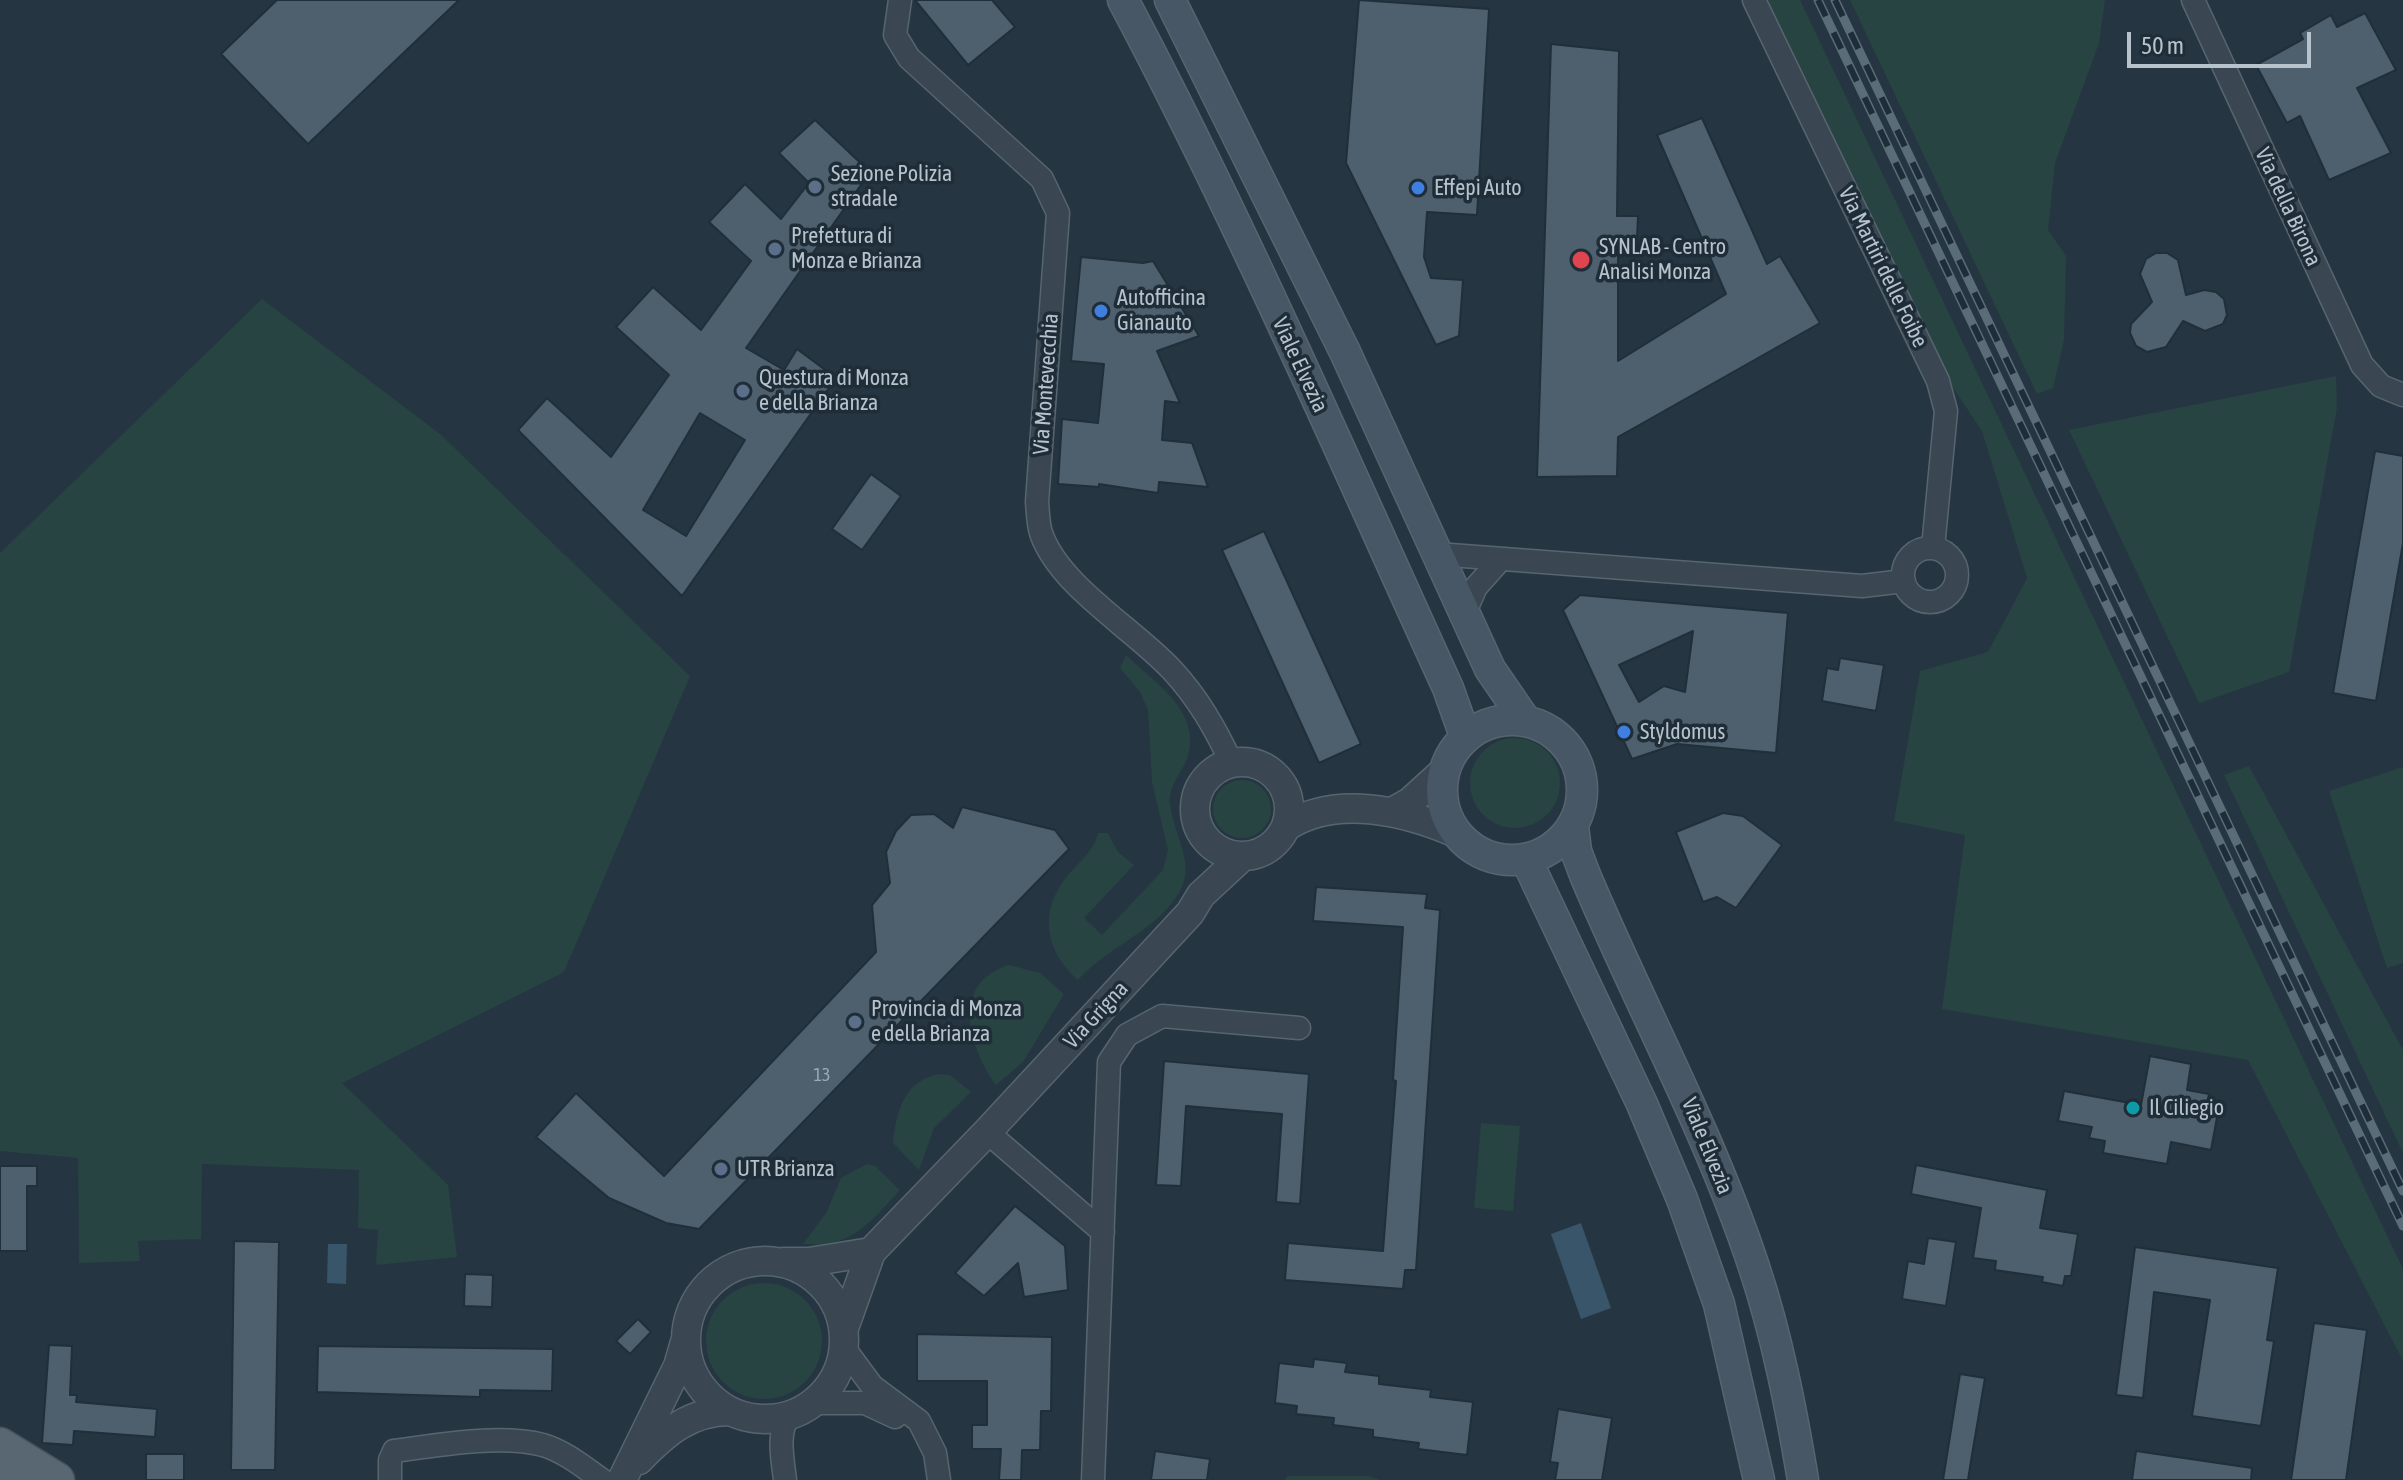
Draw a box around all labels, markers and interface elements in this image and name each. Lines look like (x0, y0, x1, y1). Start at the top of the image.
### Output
scale bar (2131, 16, 2315, 66)
text: 50 m (2141, 32, 2184, 59)
street label: Via della Birona (2249, 144, 2327, 270)
place label: Sezione Polizia stradale (831, 161, 952, 212)
place label: Effepi Auto (1434, 175, 1522, 201)
marker: Sezione Polizia stradale (806, 178, 824, 196)
marker: Effepi Auto (1409, 179, 1427, 197)
street label: Via Martiri delle Foibe (1833, 182, 1933, 352)
place label: Prefettura di Monza e Brianza (791, 223, 922, 274)
place label: SYNLAB - Centro Analisi Monza (1599, 234, 1726, 286)
marker: Prefettura di Monza e Brianza (766, 240, 784, 258)
marker: SYNLAB - Centro Analisi Monza (1570, 249, 1592, 271)
place label: Autofficina Gianauto (1117, 285, 1206, 336)
marker: Autofficina Gianauto (1092, 302, 1110, 320)
street label: Via Montevecchia (1028, 312, 1064, 456)
street label: Viale Elvezia (1267, 313, 1333, 417)
place label: Questura di Monza e della Brianza (759, 365, 909, 416)
marker: Questura di Monza e della Brianza (734, 382, 752, 400)
place label: Styldomus (1640, 719, 1725, 745)
marker: Styldomus (1615, 723, 1633, 741)
street label: Via Grigna (1058, 976, 1134, 1054)
place label: Provincia di Monza e della Brianza (871, 996, 1022, 1048)
marker: Provincia di Monza e della Brianza (846, 1013, 864, 1031)
house number: 13 (814, 1064, 830, 1086)
street label: Viale Elvezia (1676, 1094, 1738, 1198)
place label: Il Ciliegio (2149, 1095, 2224, 1121)
marker: Il Ciliegio (2124, 1099, 2142, 1117)
place label: UTR Brianza (737, 1156, 835, 1182)
marker: UTR Brianza (712, 1160, 730, 1178)

